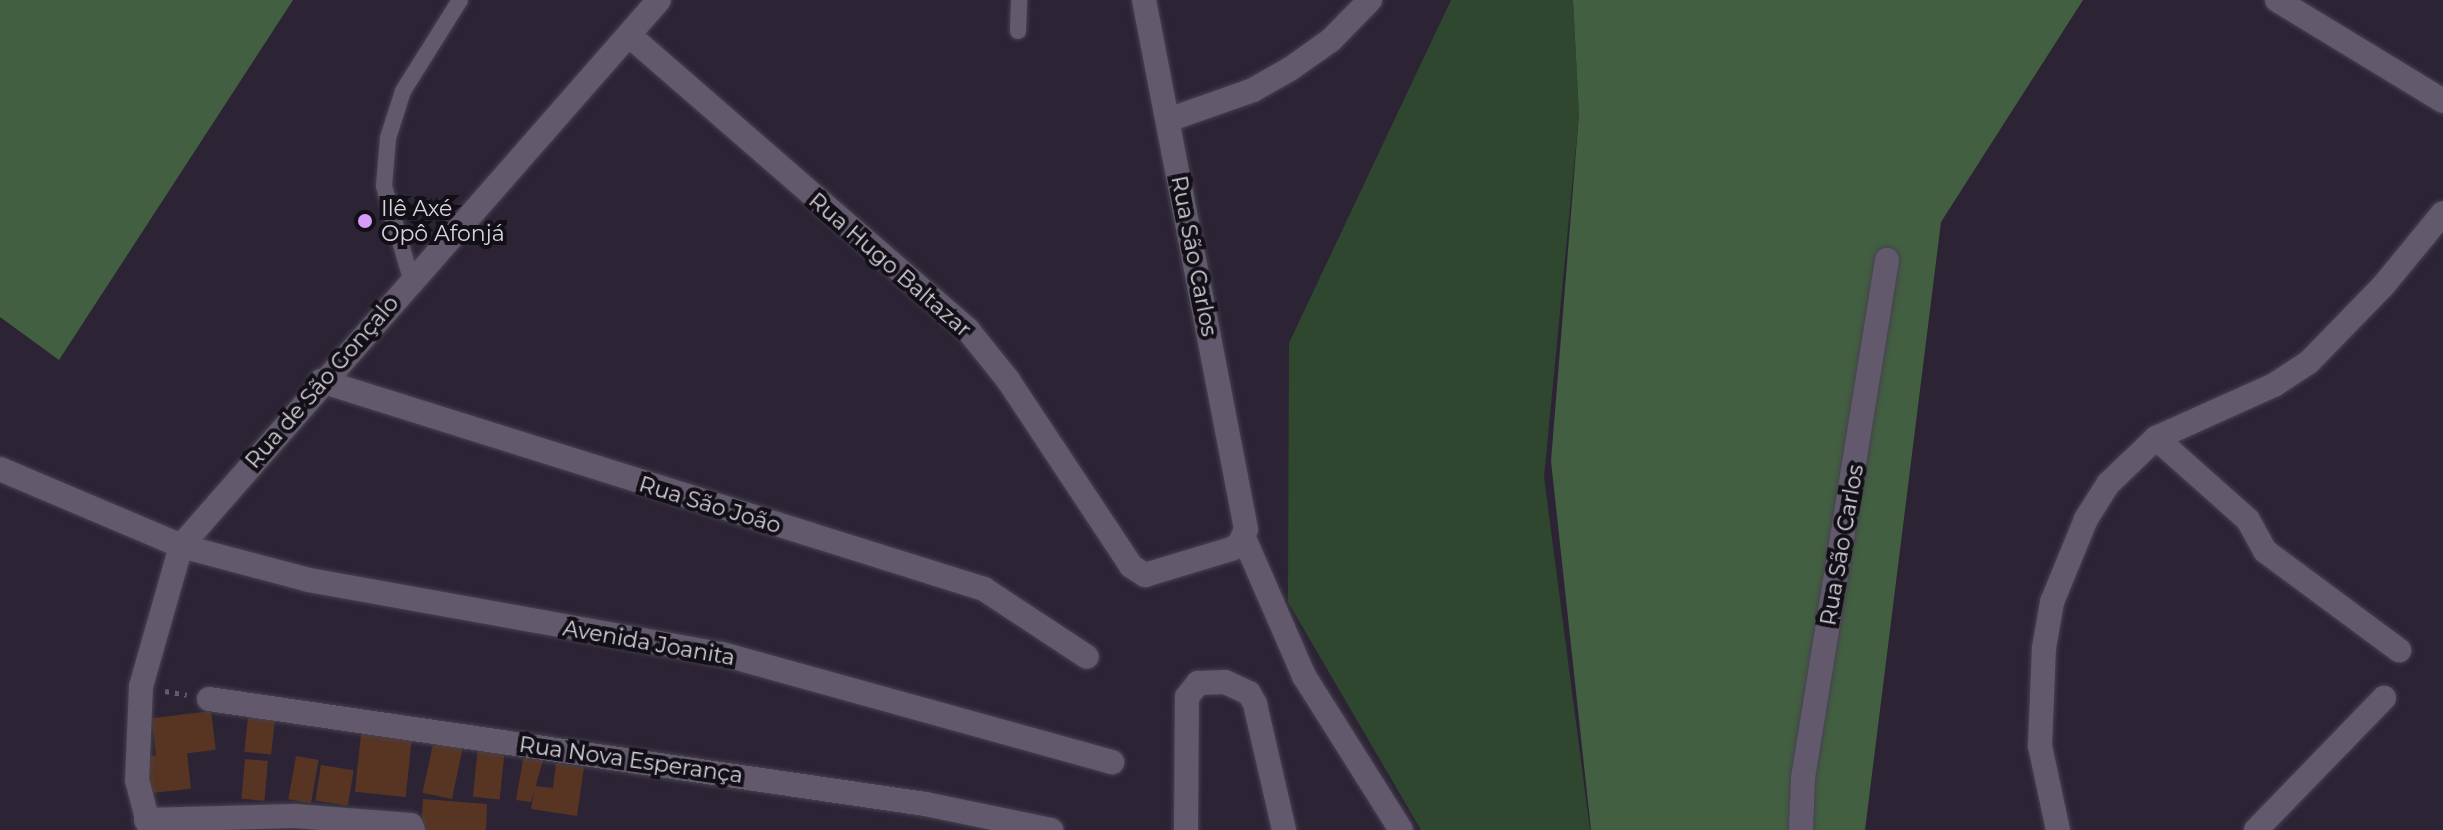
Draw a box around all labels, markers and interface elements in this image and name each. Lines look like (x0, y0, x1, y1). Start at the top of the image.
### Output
street label: Rua São Carlos (1165, 173, 1223, 339)
street label: Rua Hugo Baltazar (803, 187, 977, 343)
place label: Ilê Axé Opô Afonjá (381, 195, 505, 246)
marker: Ilê Axé Opô Afonjá (356, 212, 374, 230)
street label: Rua de São Gonçalo (240, 290, 404, 474)
street label: Rua São Carlos (1815, 462, 1869, 628)
street label: Rua São João (636, 471, 784, 539)
street label: Avenida Joanita (561, 615, 737, 671)
street label: Rua Nova Esperança (517, 731, 745, 789)

